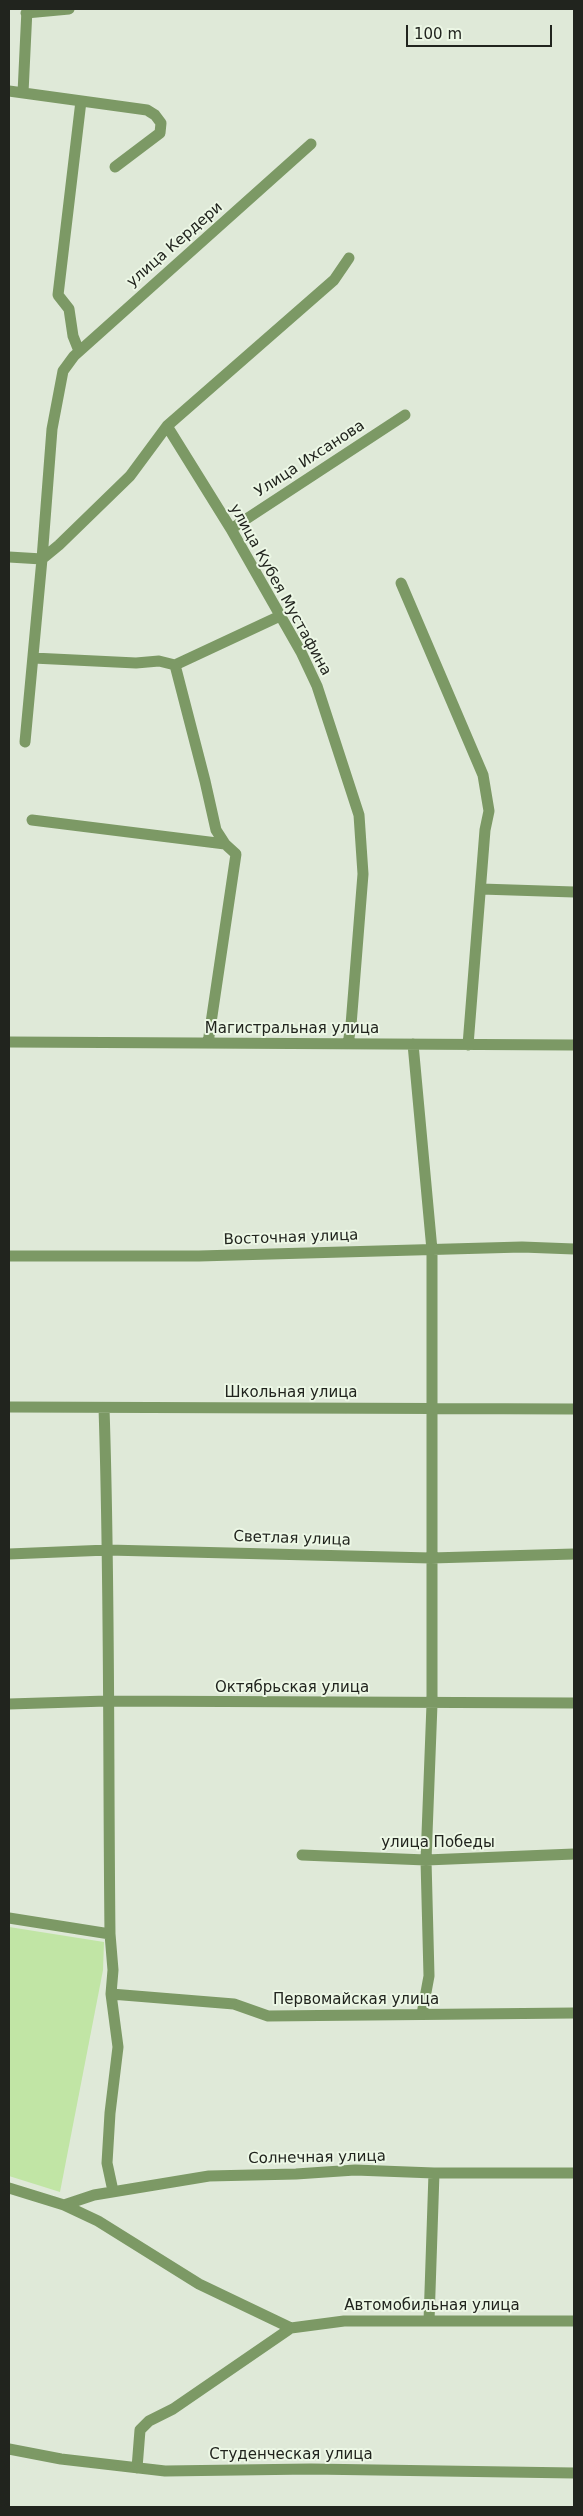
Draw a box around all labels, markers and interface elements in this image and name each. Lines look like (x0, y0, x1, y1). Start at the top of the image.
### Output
scale bar (408, 15, 554, 47)
text: 100 m (414, 25, 462, 43)
street label: улица Кердери (124, 199, 226, 291)
street label: Улица Ихсанова (252, 417, 368, 501)
street label: улица Кубея Мустафина (225, 501, 335, 679)
street label: Магистральная улица (205, 1020, 379, 1038)
street label: Восточная улица (223, 1227, 359, 1249)
street label: Школьная улица (224, 1384, 358, 1402)
street label: Светлая улица (233, 1528, 351, 1550)
street label: Октябрьская улица (215, 1679, 369, 1697)
street label: улица Победы (381, 1834, 495, 1852)
street label: Первомайская улица (273, 1991, 439, 2009)
street label: Солнечная улица (248, 2148, 386, 2168)
street label: Автомобильная улица (344, 2297, 520, 2315)
street label: Студенческая улица (209, 2446, 373, 2464)

